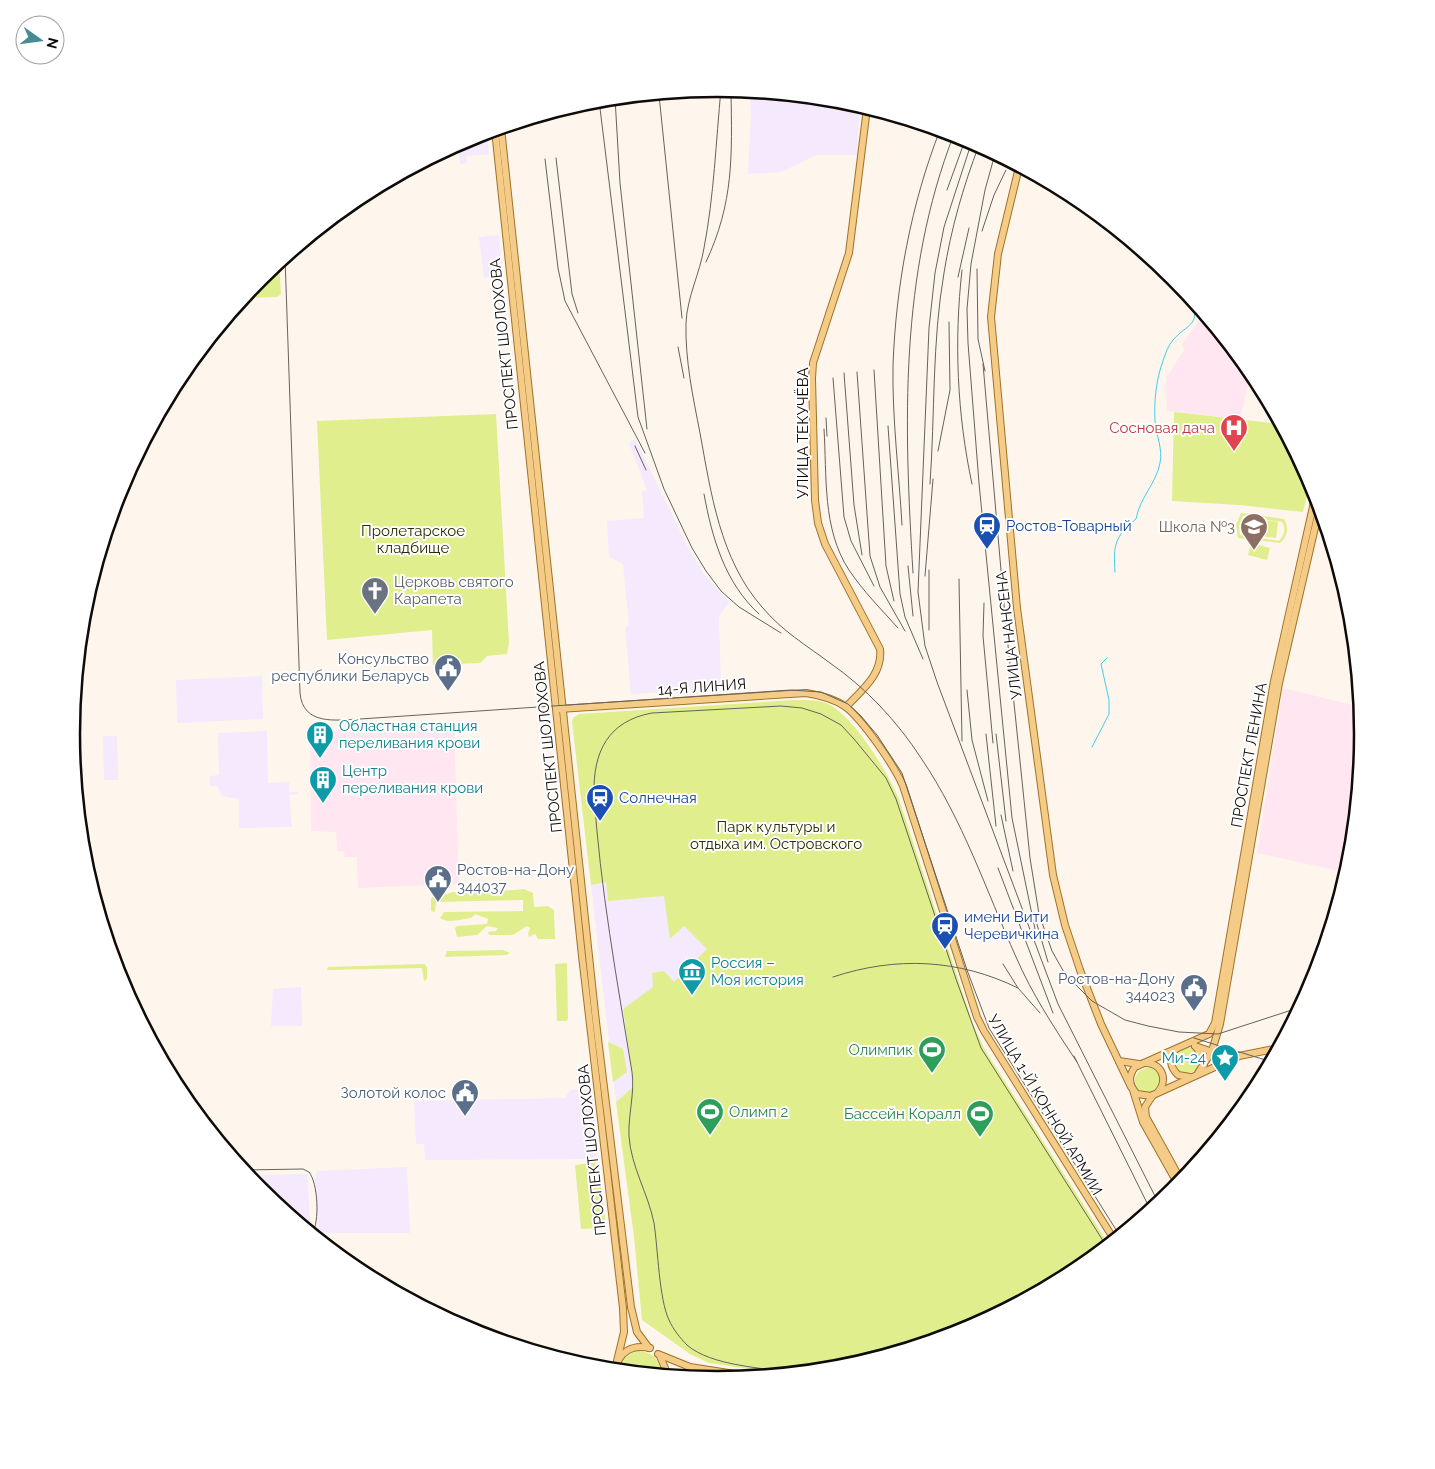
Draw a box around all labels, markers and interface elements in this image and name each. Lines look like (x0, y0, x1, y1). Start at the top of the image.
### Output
north arrow (15, 15, 65, 65)
text: N (44, 36, 62, 50)
street label: ПРОСПЕКТ ШОЛОХОВА (486, 258, 522, 430)
street label: УЛИЦА ТЕКУЧЁВА (793, 367, 812, 499)
hospital icon: Сосновая дача (1219, 413, 1249, 452)
place label: Сосновая дача (1109, 419, 1215, 437)
station icon: Ростов-Товарный (972, 511, 1002, 550)
school or university icon: Школа №3 (1239, 512, 1269, 551)
place label: Ростов-Товарный (1006, 517, 1132, 535)
place label: Школа №3 (1159, 518, 1235, 536)
park label: Пролетарское кладбище (361, 522, 465, 557)
street label: УЛИЦА НАНСЕНА (992, 570, 1026, 700)
place label: Церковь святого Карапета (394, 573, 514, 608)
church icon: Церковь святого Карапета (360, 576, 390, 615)
place label: Консульство республики Беларусь (271, 650, 429, 685)
public building icon: Консульство республики Беларусь (433, 653, 463, 692)
street label: ПРОСПЕКТ ШОЛОХОВА (530, 661, 566, 833)
street label: 14-Я ЛИНИЯ (657, 675, 747, 699)
street label: ПРОСПЕКТ ЛЕНИНА (1227, 681, 1271, 829)
place label: Областная станция переливания крови (339, 717, 480, 752)
building icon: Областная станция переливания крови (305, 720, 335, 759)
place label: Центр переливания крови (342, 762, 483, 797)
building icon: Центр переливания крови (308, 765, 338, 804)
station icon: Солнечная (585, 783, 615, 822)
place label: Солнечная (619, 789, 697, 807)
park label: Парк культуры и отдыха им. Островского (690, 818, 862, 853)
place label: Ростов-на-Дону 344037 (457, 861, 574, 896)
public building icon: Ростов-на-Дону 344037 (423, 864, 453, 903)
place label: имени Вити Черевичкина (964, 908, 1059, 943)
station icon: имени Вити Черевичкина (930, 911, 960, 950)
place label: Россия – Моя история (711, 954, 804, 989)
museum icon: Россия – Моя история (677, 957, 707, 996)
place label: Ростов-на-Дону 344023 (1058, 970, 1175, 1005)
public building icon: Ростов-на-Дону 344023 (1179, 973, 1209, 1012)
street label: УЛИЦА 1-Й КОННОЙ АРМИИ (984, 1011, 1106, 1199)
sports icon: Олимпик (917, 1035, 947, 1074)
place label: Олимпик (849, 1041, 913, 1059)
place icon: Ми-24 (1210, 1043, 1240, 1082)
place label: Ми-24 (1162, 1049, 1206, 1067)
street label: ПРОСПЕКТ ШОЛОХОВА (574, 1064, 610, 1236)
public building icon: Золотой колос (450, 1078, 480, 1117)
place label: Золотой колос (341, 1084, 446, 1102)
sports icon: Олимп 2 (695, 1097, 725, 1136)
sports icon: Бассейн Коралл (965, 1099, 995, 1138)
place label: Олимп 2 (729, 1103, 789, 1121)
place label: Бассейн Коралл (844, 1105, 961, 1123)

